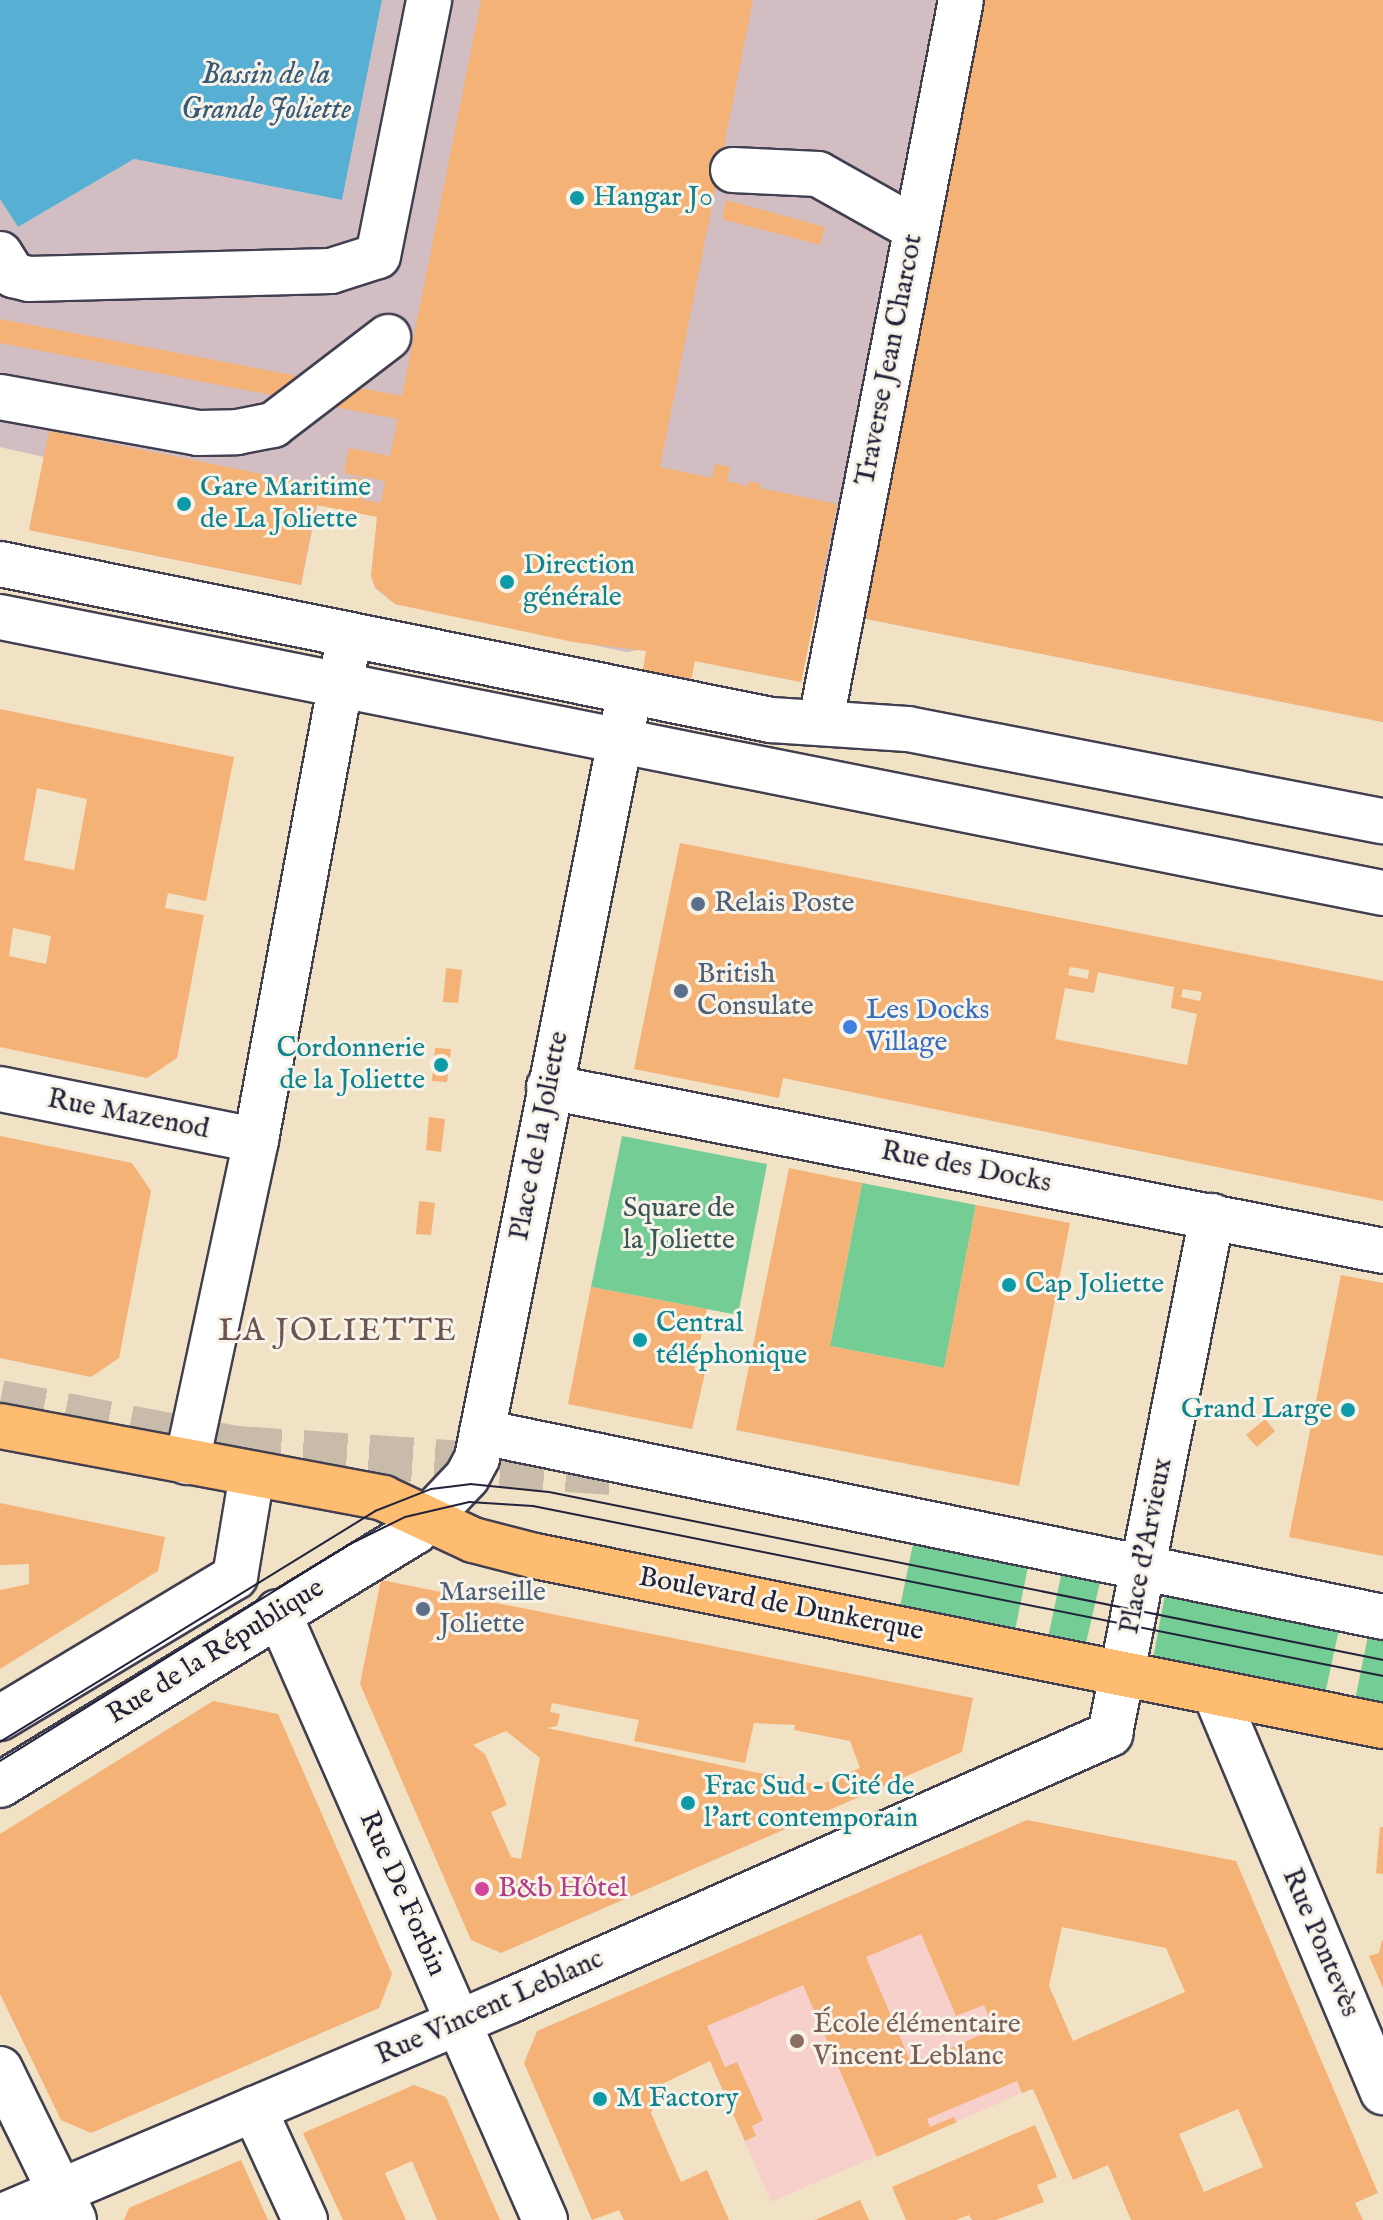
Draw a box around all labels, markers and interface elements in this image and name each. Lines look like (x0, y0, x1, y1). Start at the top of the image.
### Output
water label: Bassin de la Grande Joliette (181, 57, 351, 128)
place label: Hangar J0 (593, 181, 713, 215)
marker: Hangar J0 (568, 189, 586, 207)
street label: Traverse Jean Charcot (849, 231, 931, 489)
place label: Gare Maritime de La Joliette (200, 471, 371, 537)
marker: Gare Maritime de La Joliette (175, 495, 193, 513)
place label: Direction générale (523, 549, 635, 615)
marker: Direction générale (498, 573, 516, 591)
place label: Relais Poste (714, 887, 854, 921)
marker: Relais Poste (689, 895, 707, 913)
place label: British Consulate (697, 958, 814, 1024)
marker: British Consulate (672, 982, 690, 1000)
place label: Les Docks Village (866, 994, 989, 1060)
marker: Les Docks Village (841, 1018, 859, 1036)
street label: Place de la Joliette (503, 1029, 577, 1243)
place label: Cordonnerie de la Joliette (277, 1032, 425, 1098)
marker: Cordonnerie de la Joliette (432, 1056, 450, 1074)
street label: Rue Mazenod (44, 1083, 212, 1147)
street label: Rue des Docks (878, 1135, 1054, 1201)
park label: Square de la Joliette (623, 1192, 735, 1258)
place label: Cap Joliette (1025, 1268, 1164, 1302)
marker: Cap Joliette (1000, 1276, 1018, 1294)
place label: Central téléphonique (656, 1307, 807, 1373)
district label: LA JOLIETTE (218, 1313, 458, 1351)
marker: Central téléphonique (631, 1331, 649, 1349)
place label: Grand Large (1181, 1393, 1332, 1427)
marker: Grand Large (1339, 1401, 1357, 1419)
street label: Place d'Arvieux (1113, 1455, 1181, 1637)
street label: Boulevard de Dunkerque (636, 1561, 926, 1649)
street label: Rue de la République (101, 1572, 331, 1732)
place label: Marseille Joliette (439, 1576, 546, 1642)
marker: Marseille Joliette (414, 1600, 432, 1618)
place label: Frac Sud - Cité de l'art contemporain (704, 1770, 918, 1836)
marker: Frac Sud - Cité de l'art contemporain (679, 1794, 697, 1812)
street label: Rue De Forbin (351, 1807, 453, 1981)
street label: Rue Pontevès (1274, 1864, 1366, 2022)
place label: B&b Hôtel (498, 1872, 627, 1906)
marker: B&b Hôtel (473, 1880, 491, 1898)
street label: Rue Vincent Leblanc (371, 1943, 609, 2073)
place label: École élémentaire Vincent Leblanc (813, 2008, 1021, 2074)
marker: École élémentaire Vincent Leblanc (788, 2032, 806, 2050)
place label: M Factory (616, 2082, 739, 2116)
marker: M Factory (591, 2090, 609, 2108)

